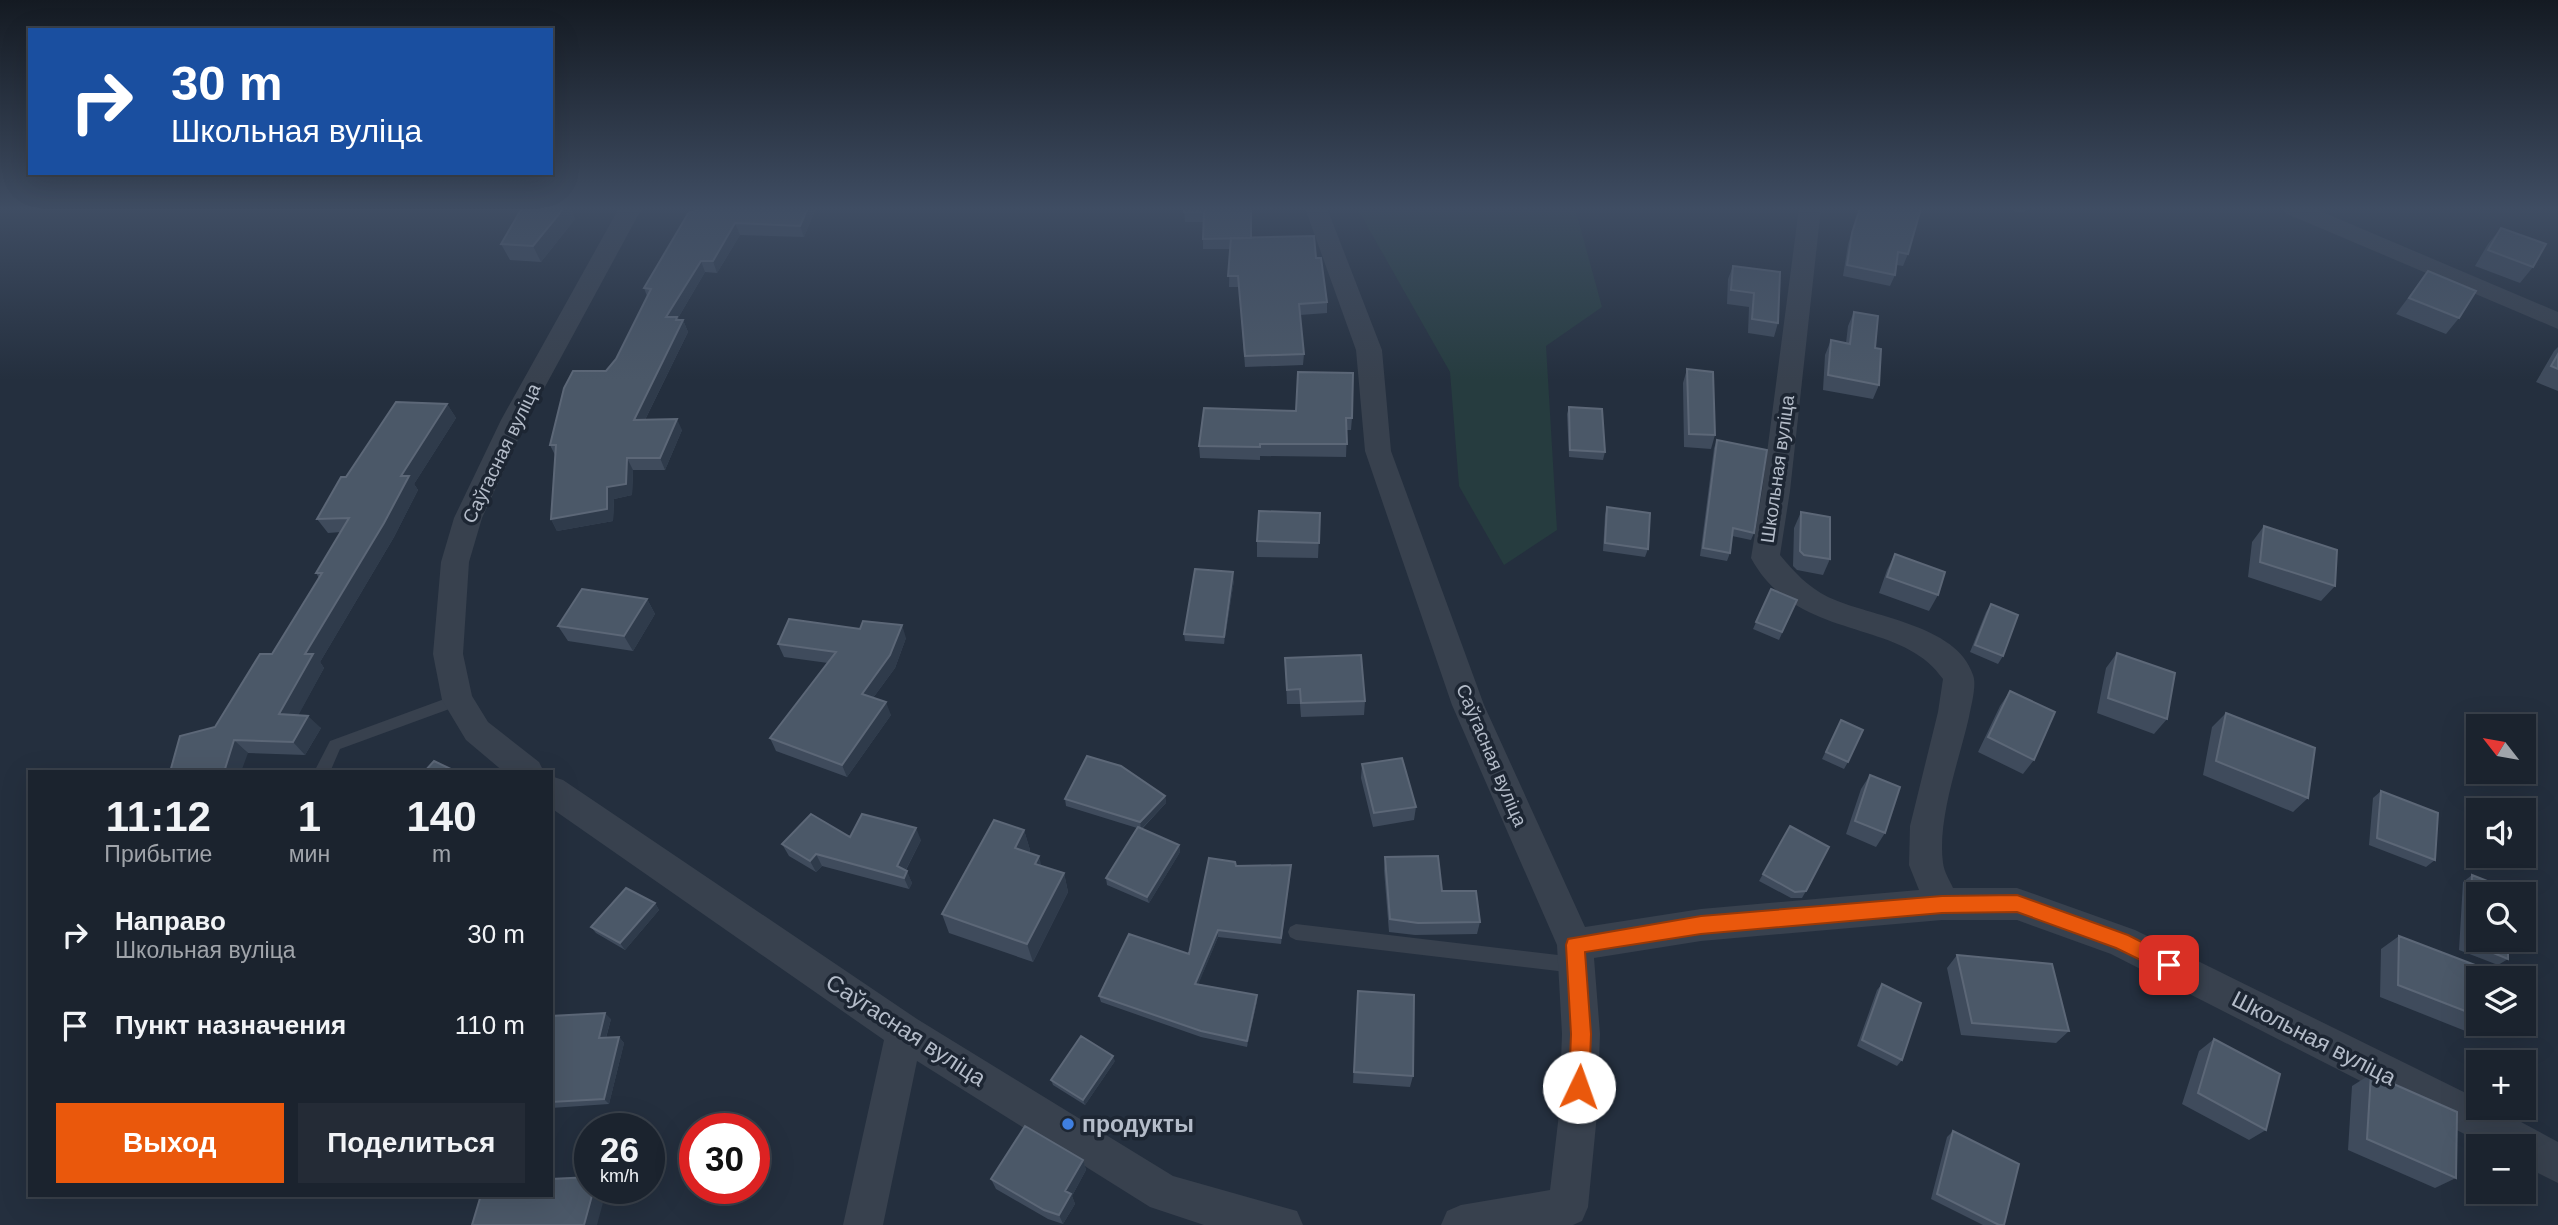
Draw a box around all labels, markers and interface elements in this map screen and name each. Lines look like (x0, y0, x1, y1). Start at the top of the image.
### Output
icon: right (56, 56, 147, 147)
text: 30 m (171, 56, 283, 110)
text: Школьная вуліца (171, 113, 422, 149)
street label: Саўгасная вуліца (459, 380, 545, 526)
street label: Школьная вуліца (1757, 393, 1798, 544)
street label: Саўгасная вуліца (1452, 681, 1531, 830)
north arrow (2466, 714, 2536, 784)
map controls (2466, 714, 2536, 1204)
text: 11:12 (106, 793, 211, 840)
text: 1 (298, 793, 321, 840)
text: 140 (407, 793, 477, 840)
button: sound (2466, 798, 2536, 868)
text: Прибытие (104, 841, 212, 867)
text: мин (289, 841, 330, 867)
text: m (432, 841, 451, 867)
button: search (2466, 882, 2536, 952)
text: Направо (115, 906, 226, 936)
icon: right (56, 916, 94, 954)
text: 30 m (467, 919, 525, 949)
pin (2139, 935, 2199, 995)
text: Школьная вуліца (115, 937, 296, 963)
icon: arrive (2150, 946, 2188, 984)
button: layers (2466, 966, 2536, 1036)
street label: Саўгасная вуліца (821, 969, 991, 1091)
street label: Школьная вуліца (2228, 985, 2401, 1091)
icon: arrive (56, 1007, 94, 1045)
text: Пункт назначения (115, 1010, 346, 1040)
text: 110 m (455, 1010, 525, 1040)
position arrow (1542, 1050, 1616, 1124)
button: + (2466, 1050, 2536, 1120)
button: Выход (56, 1103, 284, 1183)
button: Поделиться (298, 1103, 525, 1183)
place label: продукты (1082, 1111, 1194, 1137)
speed limit sign: 30 (679, 1113, 770, 1204)
marker: продукты (1060, 1116, 1076, 1132)
text: 26 (600, 1130, 639, 1169)
button: − (2466, 1134, 2536, 1204)
text: km/h (600, 1166, 639, 1186)

